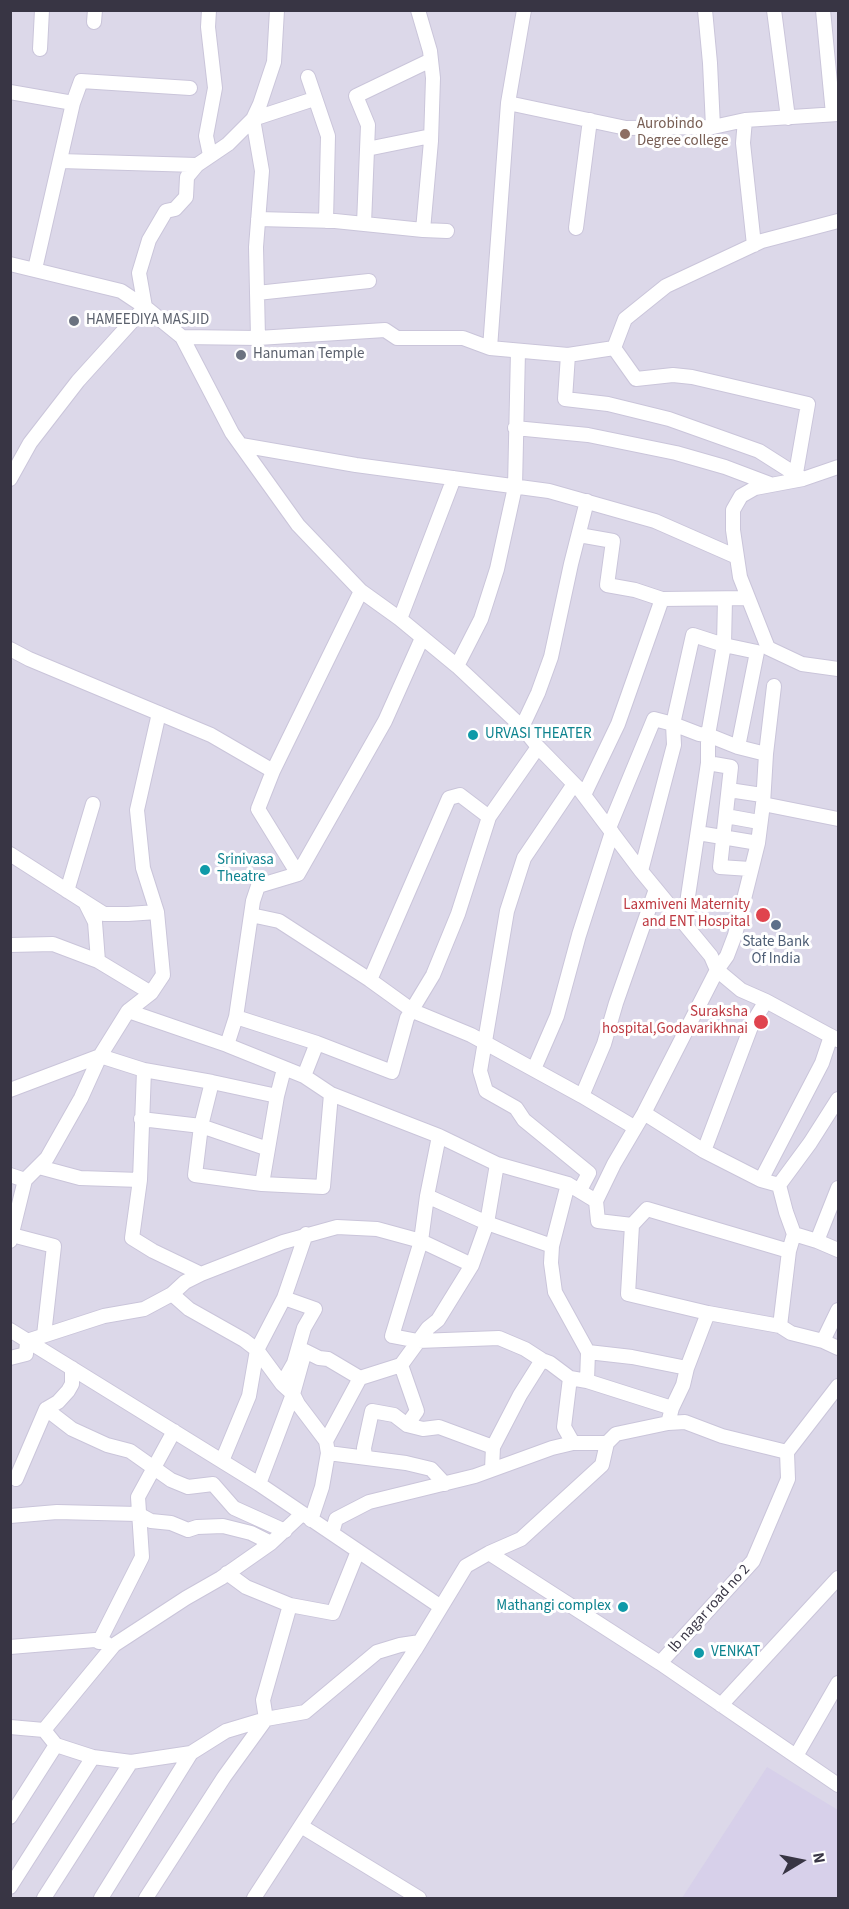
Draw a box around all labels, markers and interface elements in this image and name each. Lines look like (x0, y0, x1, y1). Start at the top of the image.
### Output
place label: Aurobindo Degree college (637, 116, 728, 151)
marker: Aurobindo Degree college (618, 127, 632, 141)
place label: HAMEEDIYA MASJID (86, 312, 209, 330)
marker: HAMEEDIYA MASJID (67, 314, 81, 328)
place label: Hanuman Temple (253, 346, 364, 364)
marker: Hanuman Temple (234, 348, 248, 362)
place label: URVASI THEATER (485, 726, 591, 744)
marker: URVASI THEATER (466, 728, 480, 742)
place label: Srinivasa Theatre (217, 852, 274, 887)
marker: Srinivasa Theatre (198, 863, 212, 877)
place label: Laxmiveni Maternity and ENT Hospital (623, 897, 750, 932)
marker: Laxmiveni Maternity and ENT Hospital (754, 906, 772, 924)
marker: State Bank Of India (769, 918, 783, 932)
place label: State Bank Of India (742, 934, 810, 969)
place label: Suraksha hospital,Godavarikhnai (602, 1004, 748, 1039)
marker: Suraksha hospital,Godavarikhnai (752, 1013, 770, 1031)
street label: lb nagar road no 2 (666, 1561, 754, 1657)
place label: Mathangi complex (496, 1598, 611, 1616)
marker: Mathangi complex (616, 1600, 630, 1614)
place label: VENKAT (711, 1644, 760, 1662)
marker: VENKAT (692, 1646, 706, 1660)
north arrow (771, 1831, 831, 1891)
text: N (807, 1851, 830, 1865)

